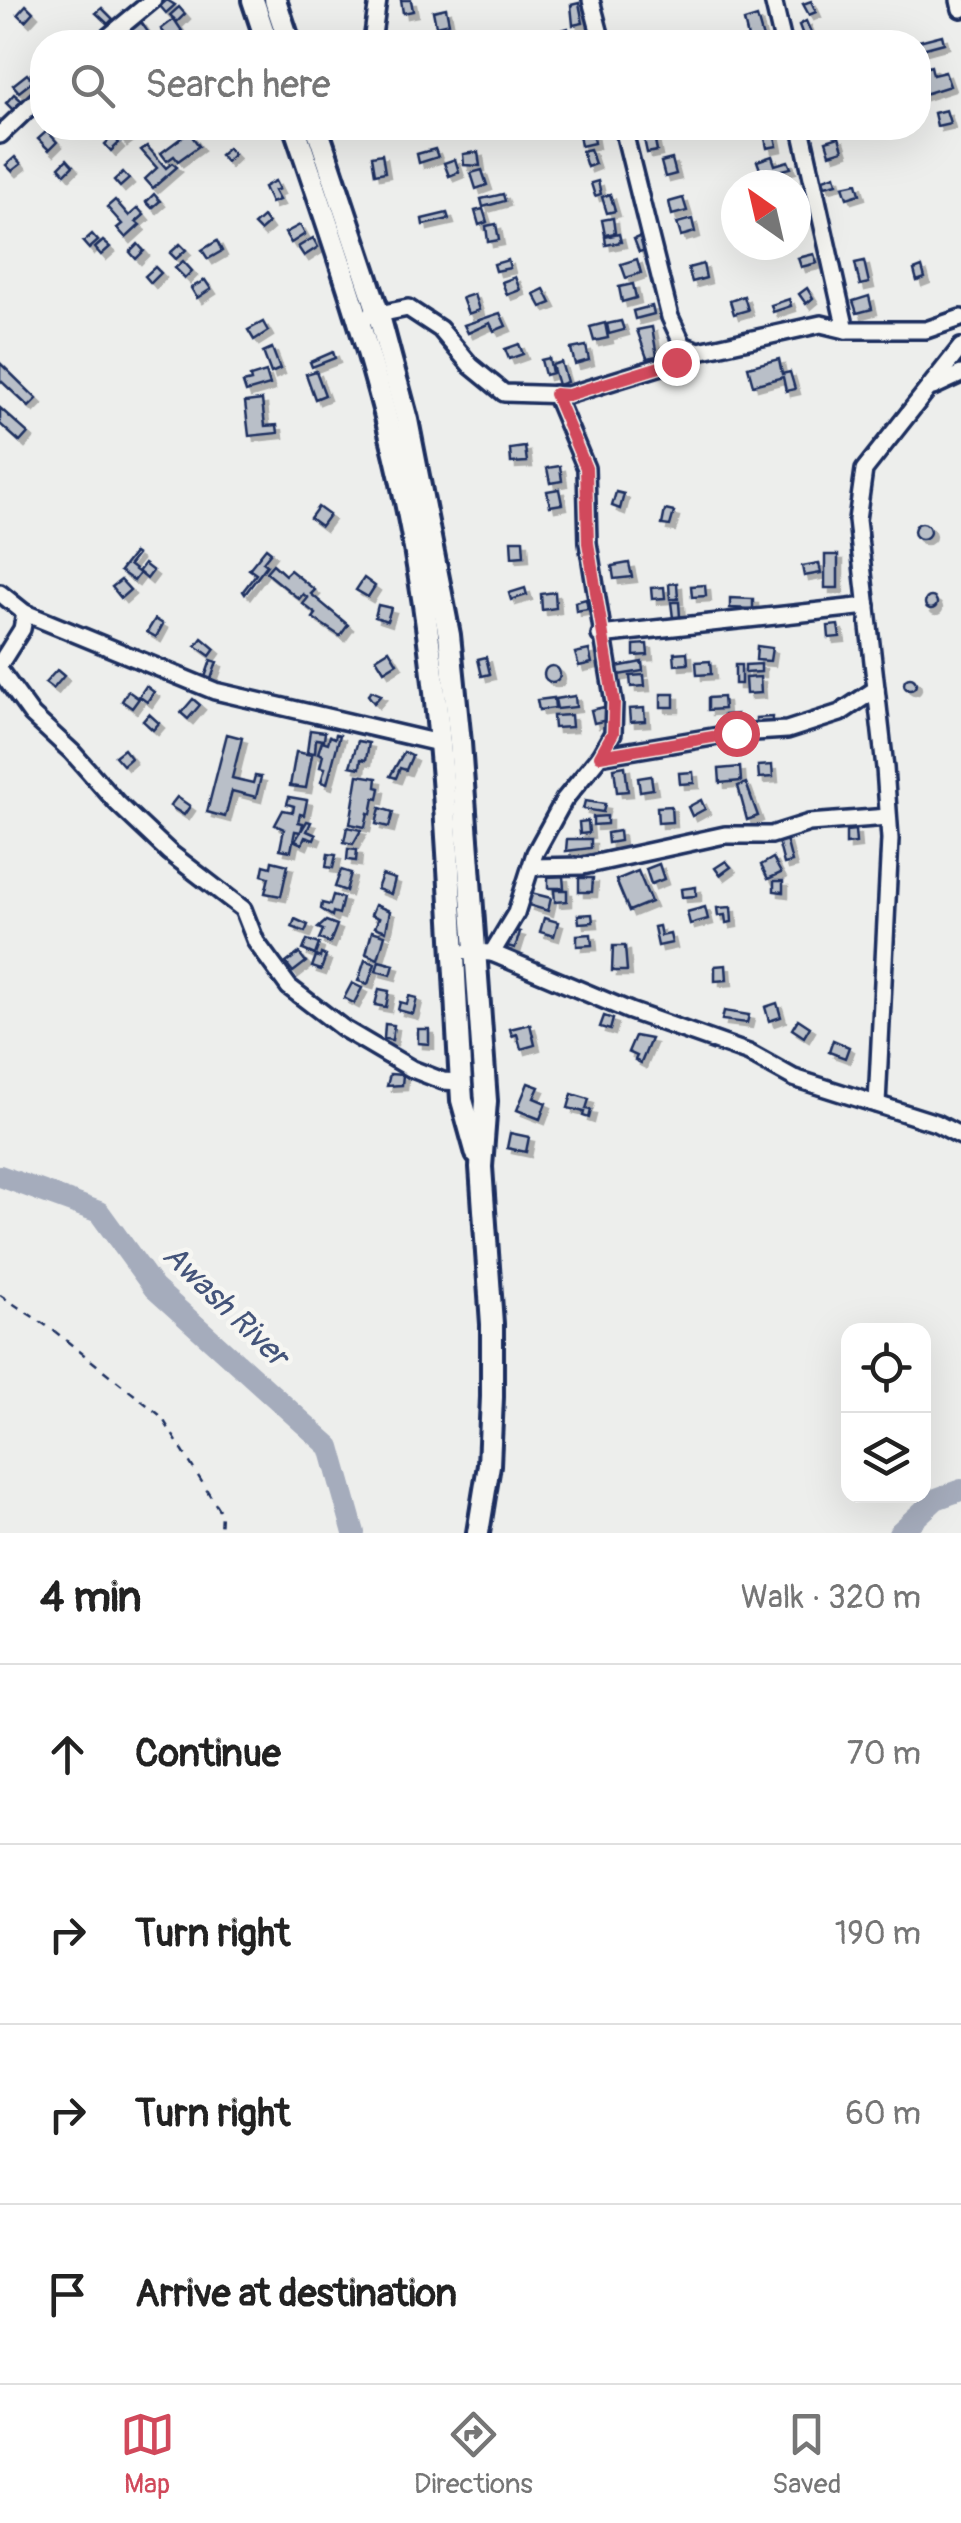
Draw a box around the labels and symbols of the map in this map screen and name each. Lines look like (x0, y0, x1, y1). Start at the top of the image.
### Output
north arrow (721, 170, 811, 260)
route end (654, 340, 700, 386)
route start (714, 711, 760, 757)
water label: Awash River (154, 1236, 299, 1378)

